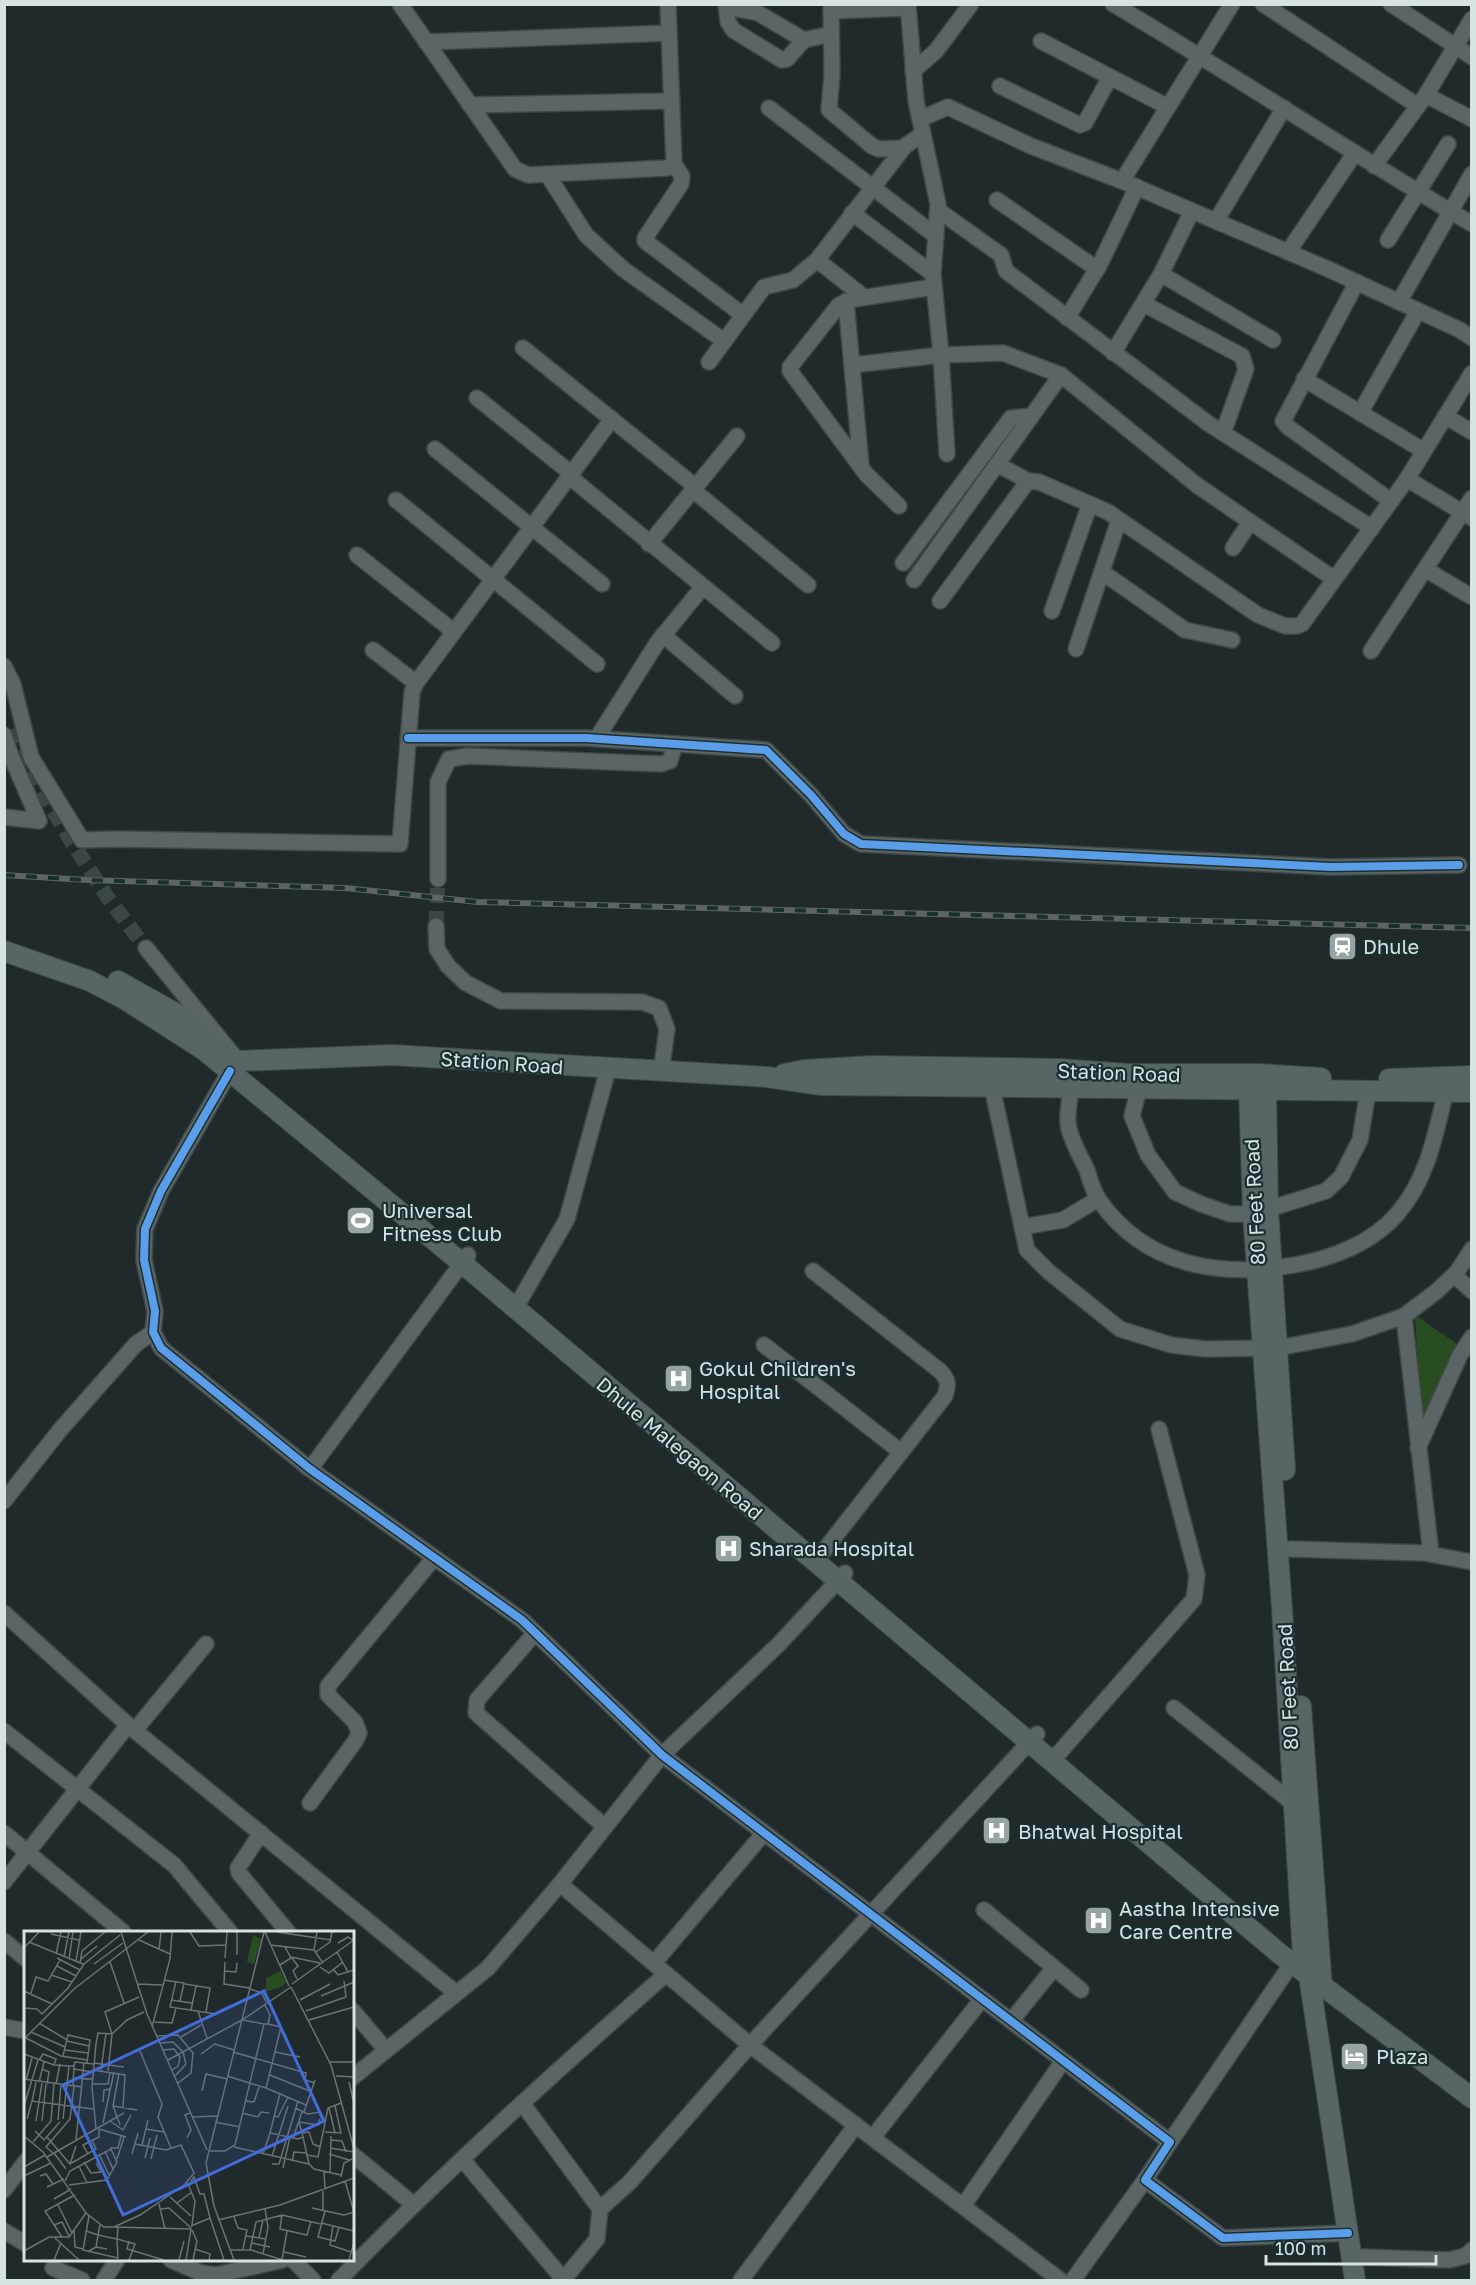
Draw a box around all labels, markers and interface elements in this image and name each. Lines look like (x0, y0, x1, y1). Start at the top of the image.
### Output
station icon: Dhule (1326, 930, 1358, 962)
place label: Dhule (1363, 934, 1419, 958)
street label: Station Road (440, 1046, 564, 1078)
street label: Station Road (1057, 1058, 1181, 1086)
street label: 80 Feet Road (1239, 1138, 1269, 1266)
place label: Universal Fitness Club (382, 1198, 502, 1245)
sports icon: Universal Fitness Club (345, 1205, 377, 1237)
place label: Gokul Children's Hospital (699, 1356, 856, 1403)
hospital icon: Gokul Children's Hospital (662, 1363, 694, 1395)
street label: Dhule Malegaon Road (592, 1372, 768, 1524)
hospital icon: Sharada Hospital (712, 1532, 744, 1564)
place label: Sharada Hospital (749, 1536, 914, 1560)
street label: 80 Feet Road (1272, 1623, 1302, 1751)
hospital icon: Bhatwal Hospital (981, 1815, 1013, 1847)
place label: Bhatwal Hospital (1018, 1819, 1183, 1843)
place label: Aastha Intensive Care Centre (1119, 1896, 1280, 1943)
hospital icon: Aastha Intensive Care Centre (1082, 1904, 1114, 1936)
inset map (24, 1931, 354, 2261)
hotel icon: Plaza (1339, 2040, 1371, 2072)
place label: Plaza (1376, 2044, 1428, 2068)
scale bar (1266, 2228, 1436, 2266)
text: 100 m (1275, 2237, 1326, 2259)

